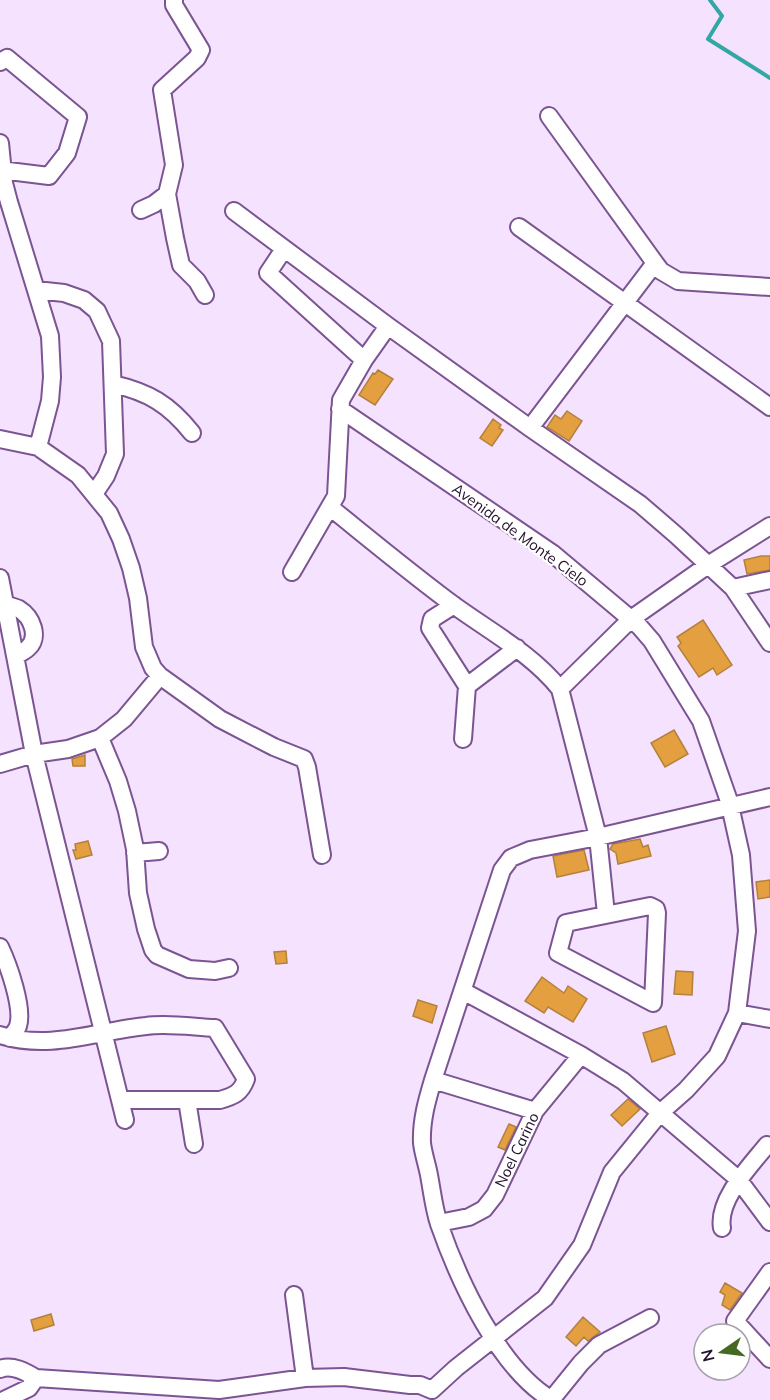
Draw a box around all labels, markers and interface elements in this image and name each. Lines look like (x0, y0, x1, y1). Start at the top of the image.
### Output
street label: Avenida de Monte Cielo (449, 479, 592, 590)
street label: Noel Carino (490, 1109, 543, 1190)
north arrow (692, 1322, 752, 1382)
text: N (696, 1347, 719, 1364)

